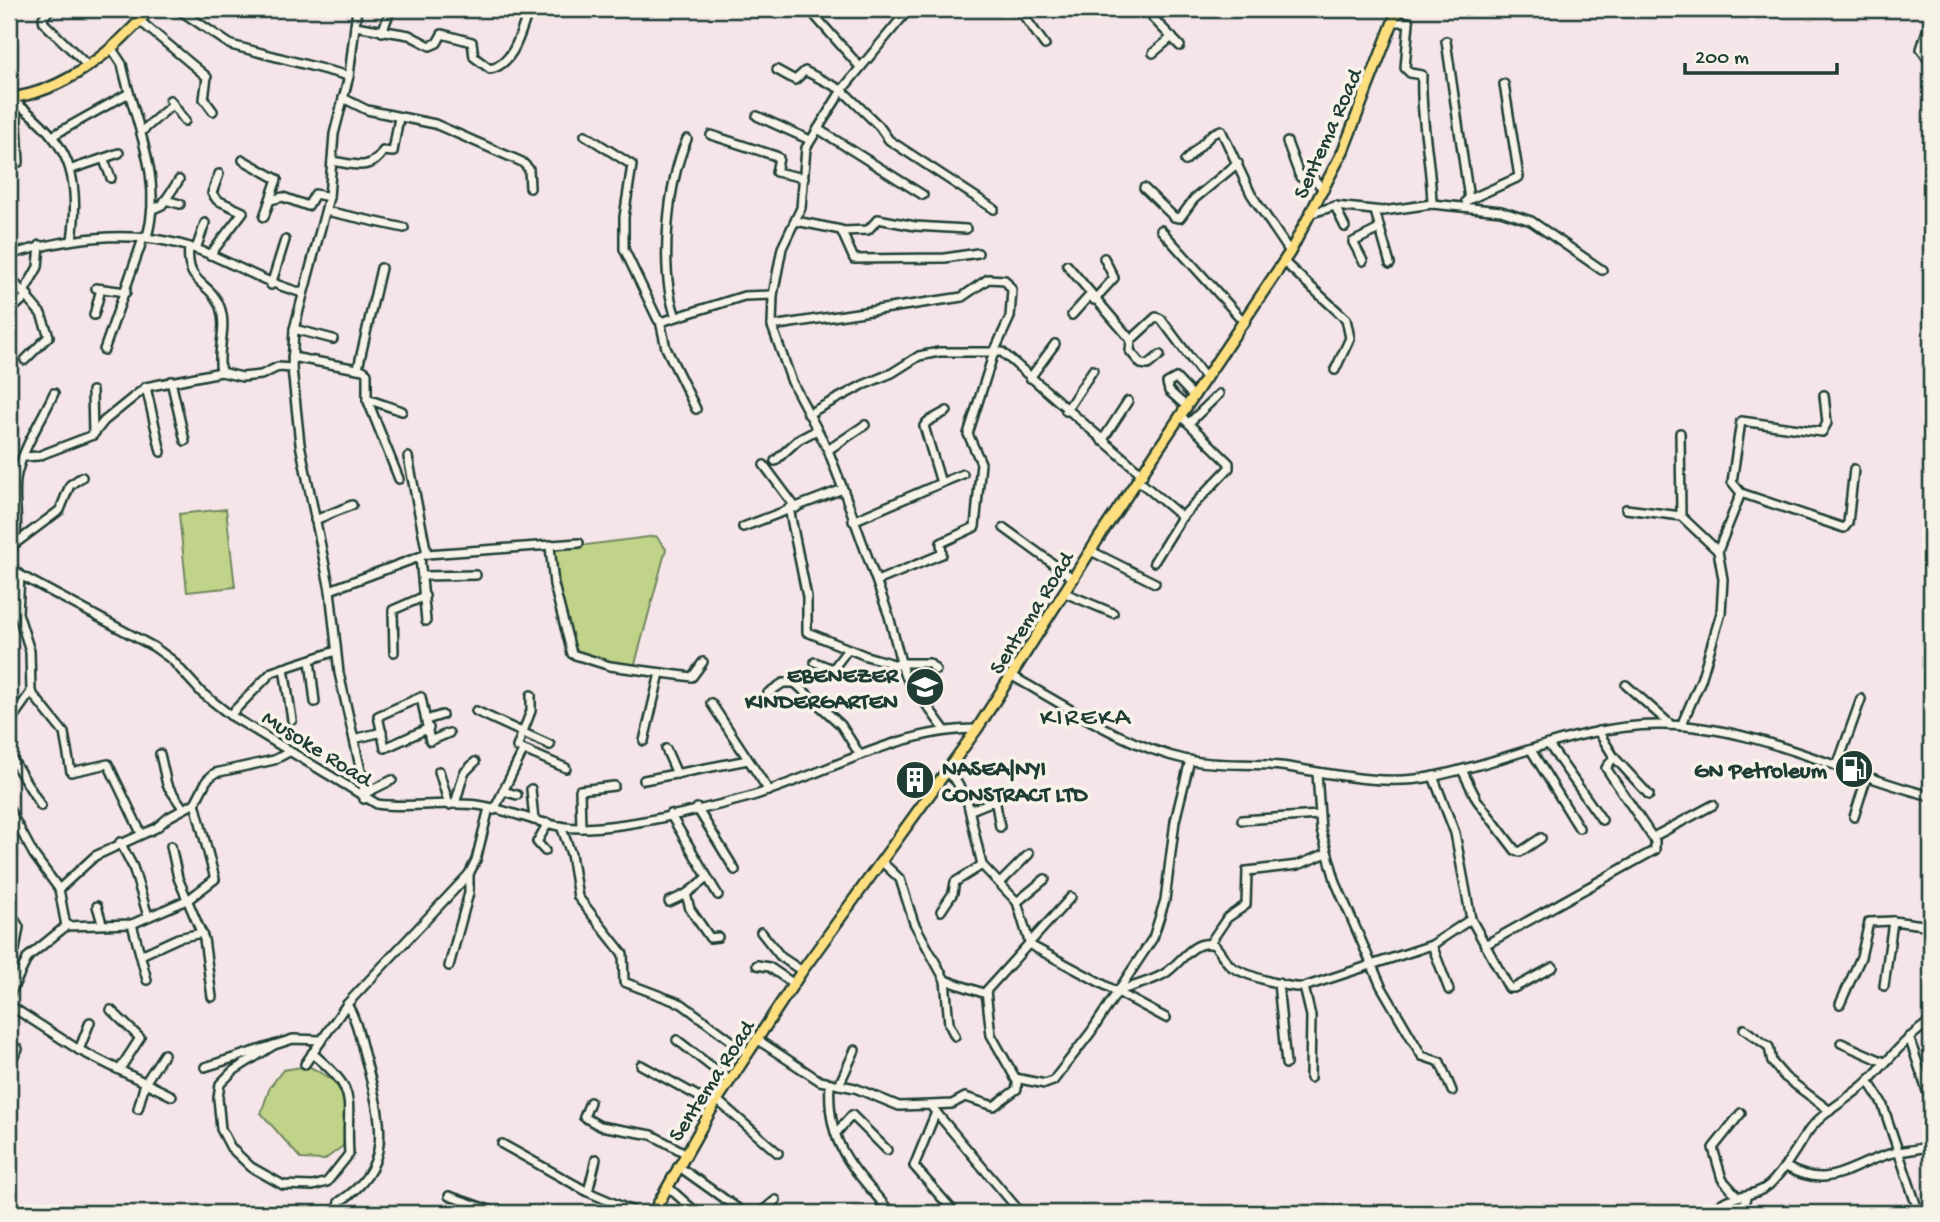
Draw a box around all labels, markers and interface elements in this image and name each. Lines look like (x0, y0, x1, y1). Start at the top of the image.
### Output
scale bar (1685, 32, 1837, 76)
text: 200 m (1695, 47, 1749, 72)
street label: Sentema Road (1288, 64, 1371, 204)
street label: Sentema Road (985, 546, 1082, 680)
place label: EBENEZER KINDERGARTEN (744, 664, 900, 717)
school or university icon: EBENEZER KINDERGARTEN (904, 666, 946, 708)
district label: KIREKA (1040, 704, 1132, 735)
street label: Musoke Road (256, 705, 378, 795)
fuel station icon: GN Petroleum (1833, 748, 1875, 790)
place label: NASEA|NYI CONSTRACT LTD (942, 757, 1088, 810)
building icon: NASEA|NYI CONSTRACT LTD (894, 759, 936, 801)
place label: GN Petroleum (1694, 759, 1828, 786)
street label: Sentema Road (664, 1015, 763, 1148)

